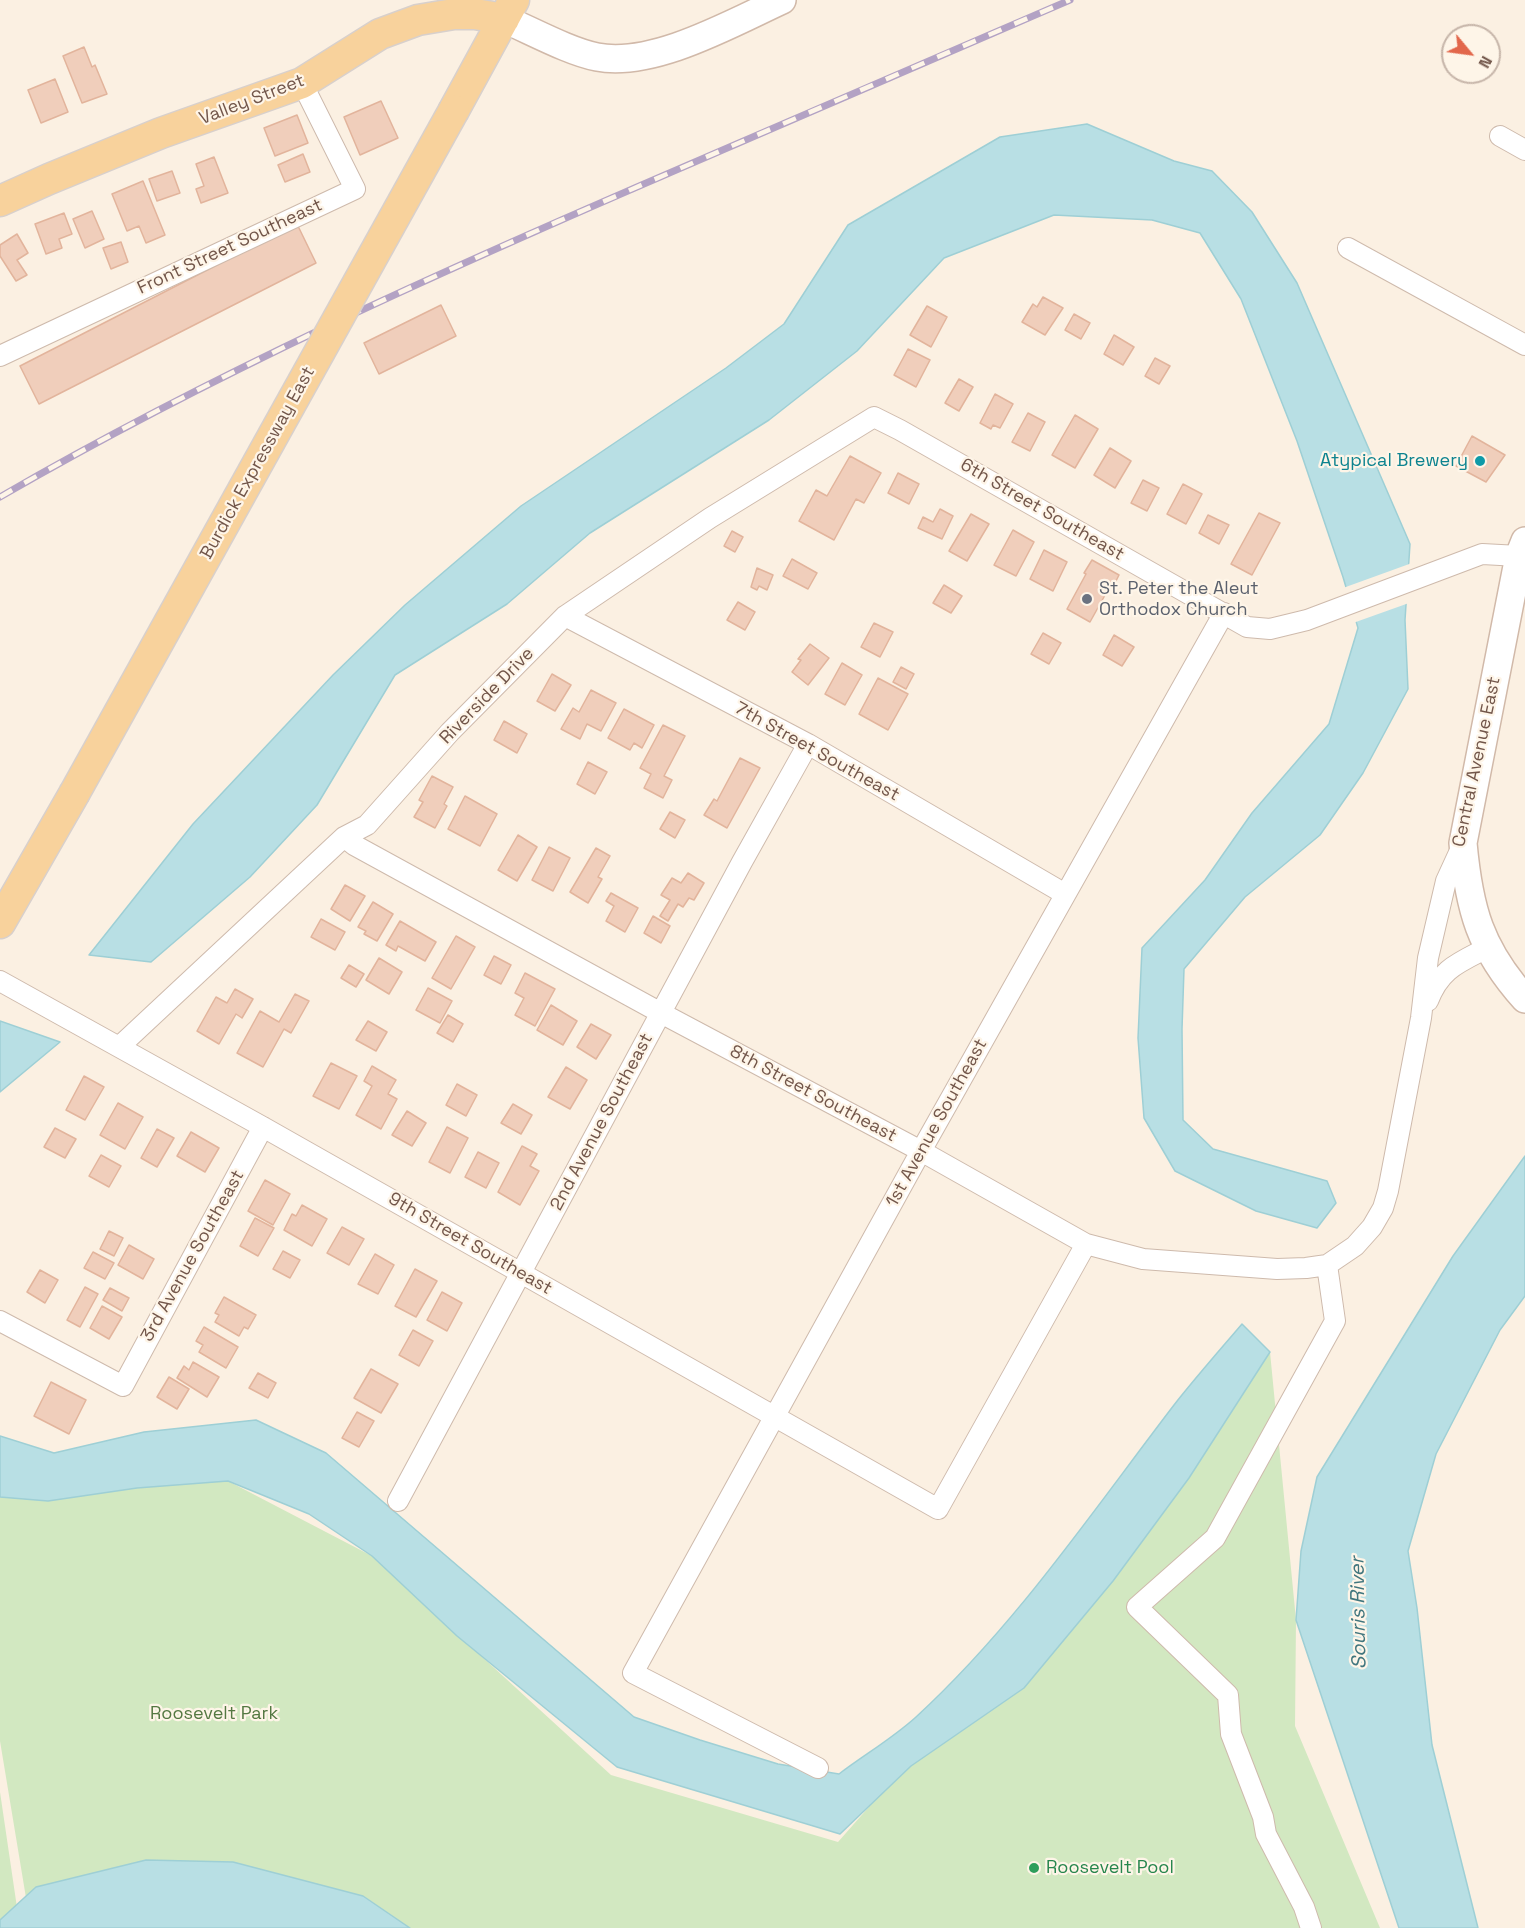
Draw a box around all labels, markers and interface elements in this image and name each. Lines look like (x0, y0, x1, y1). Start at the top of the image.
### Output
north arrow (1441, 24, 1501, 84)
text: N (1474, 52, 1497, 72)
street label: Valley Street (196, 70, 308, 130)
street label: Front Street Southeast (134, 195, 326, 299)
street label: Burdick Expressway East (196, 363, 320, 563)
place label: Atypical Brewery (1320, 450, 1468, 472)
street label: 6th Street Southeast (956, 454, 1128, 566)
marker: Atypical Brewery (1473, 454, 1487, 468)
place label: St. Peter the Aleut Orthodox Church (1099, 578, 1259, 620)
marker: St. Peter the Aleut Orthodox Church (1080, 592, 1094, 606)
street label: Riverside Drive (435, 643, 539, 749)
street label: Central Avenue East (1448, 675, 1506, 849)
street label: 7th Street Southeast (731, 698, 903, 806)
street label: 2nd Avenue Southeast (546, 1030, 658, 1214)
street label: 1st Avenue Southeast (882, 1035, 992, 1211)
street label: 8th Street Southeast (726, 1041, 900, 1147)
street label: 3rd Avenue Southeast (137, 1166, 249, 1346)
street label: 9th Street Southeast (384, 1188, 556, 1300)
water label: Souris River (1346, 1557, 1372, 1669)
park label: Roosevelt Park (150, 1703, 278, 1725)
place label: Roosevelt Pool (1046, 1857, 1174, 1879)
marker: Roosevelt Pool (1027, 1861, 1041, 1875)

